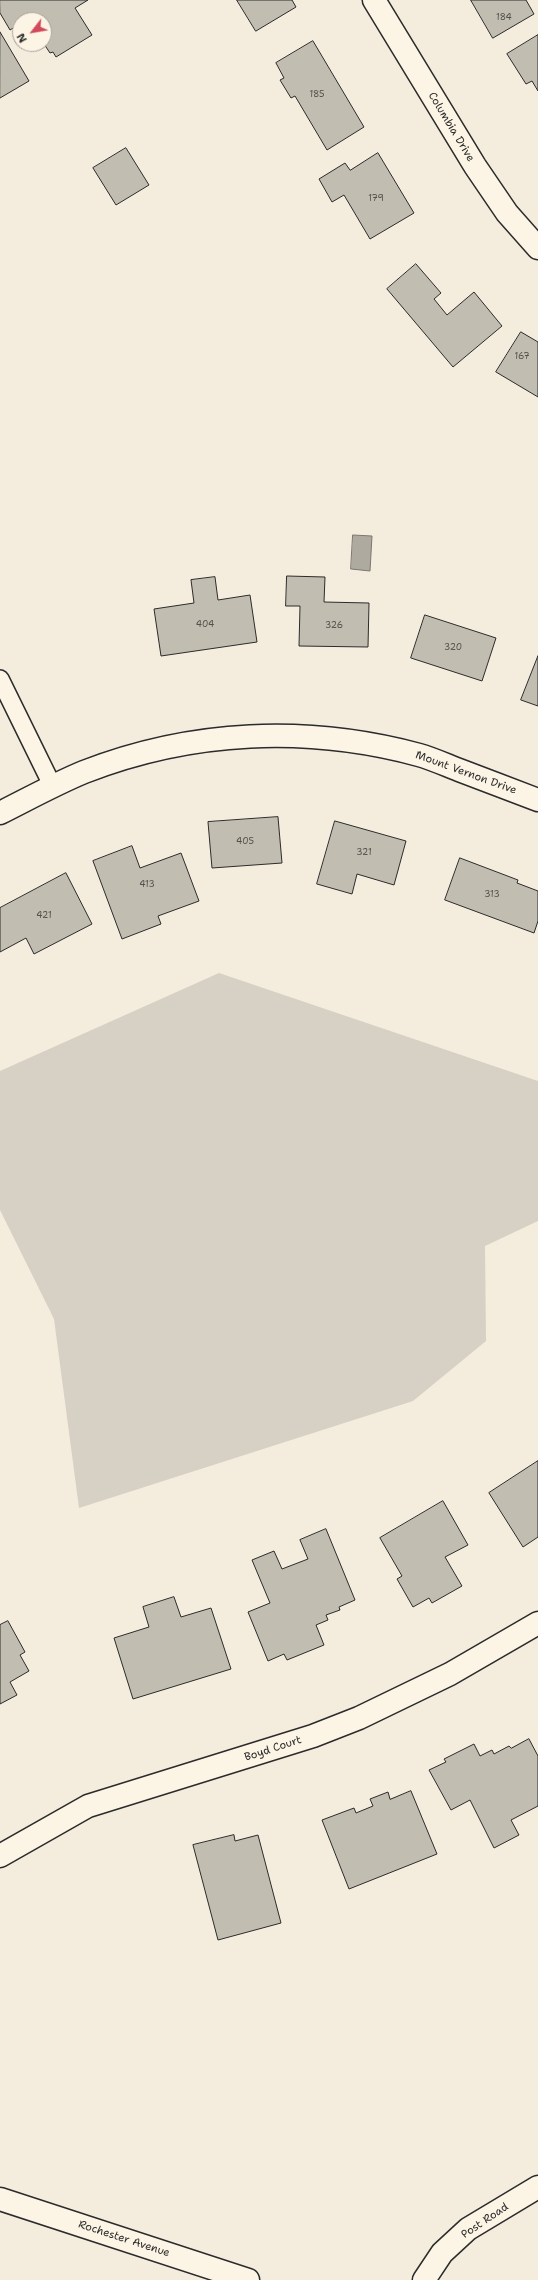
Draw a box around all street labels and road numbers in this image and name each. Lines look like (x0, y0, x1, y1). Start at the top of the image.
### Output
street label: Columbia Drive (425, 90, 477, 164)
street label: Mount Vernon Drive (414, 749, 518, 797)
street label: Boyd Court (243, 1734, 303, 1764)
street label: Post Road (459, 2200, 511, 2242)
street label: Rochester Avenue (77, 2218, 171, 2260)

